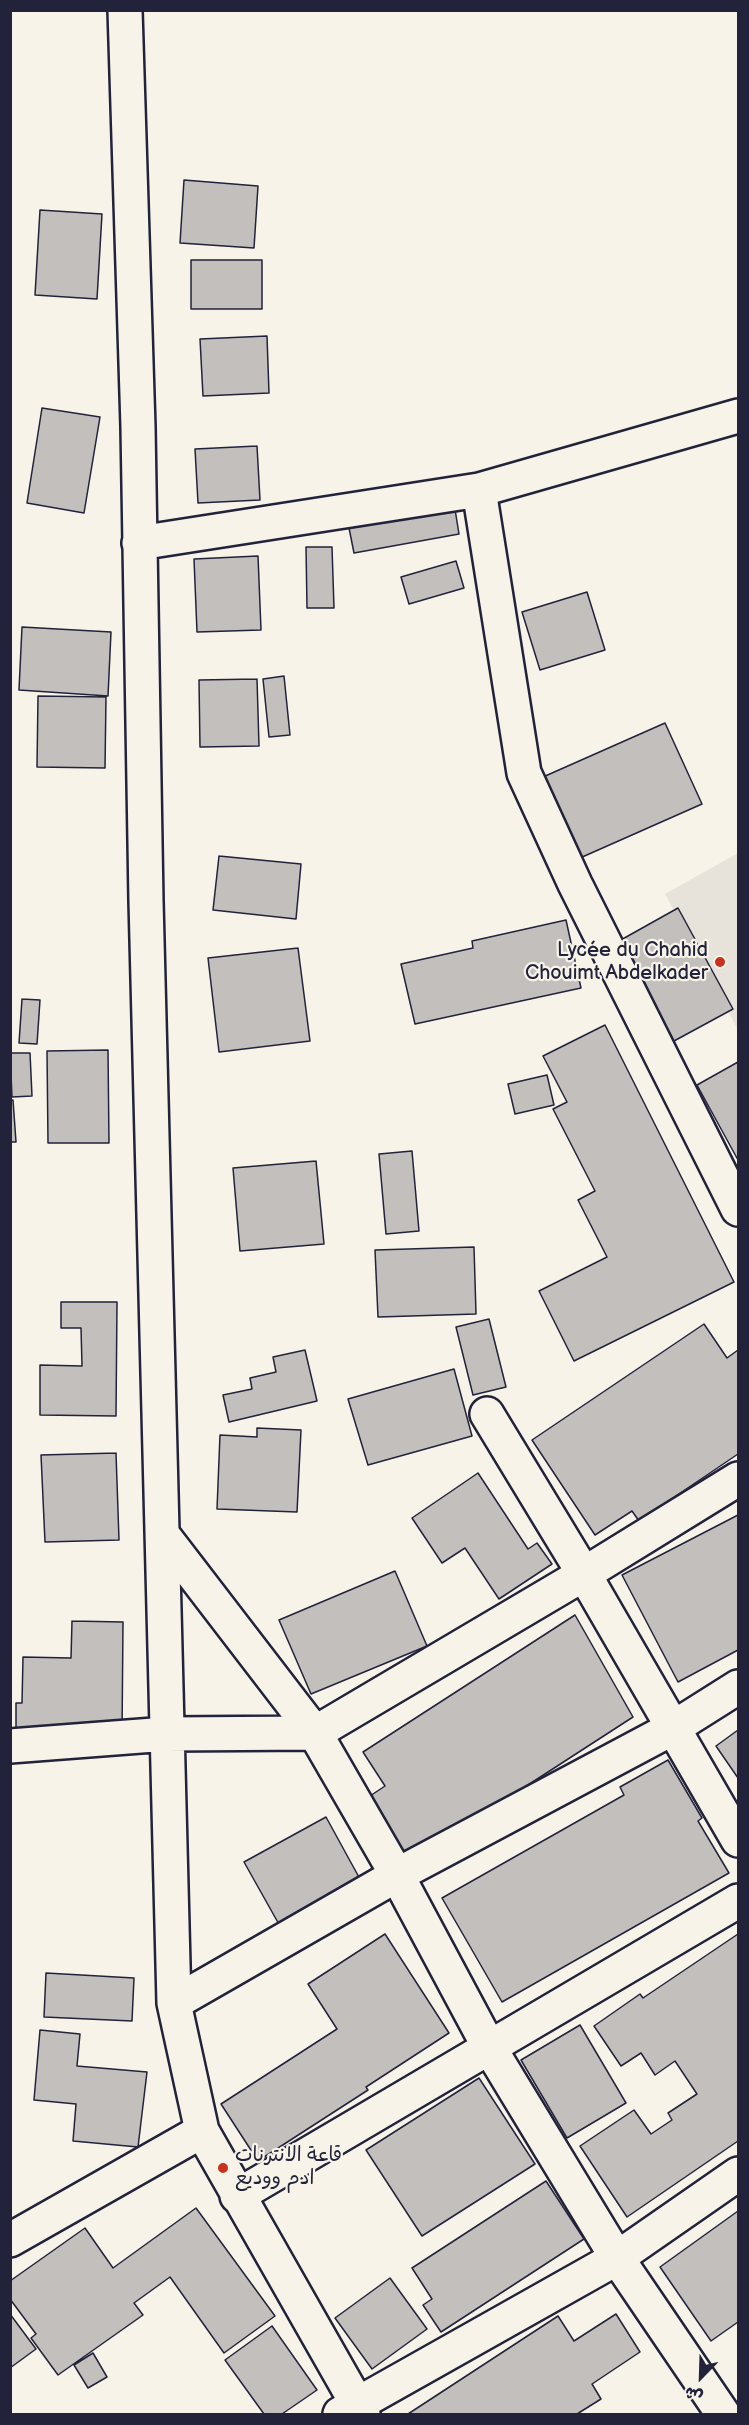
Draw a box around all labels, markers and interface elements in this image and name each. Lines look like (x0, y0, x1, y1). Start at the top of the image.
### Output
place label: Lycée du Chahid Chouimt Abdelkader (525, 939, 708, 986)
marker: Lycée du Chahid Chouimt Abdelkader (713, 955, 727, 969)
place label: قاعة الانترنات ادم ووديع (235, 2144, 342, 2191)
marker: قاعة الانترنات ادم ووديع (216, 2161, 230, 2175)
north arrow (671, 2347, 731, 2407)
text: ش (682, 2382, 706, 2406)

